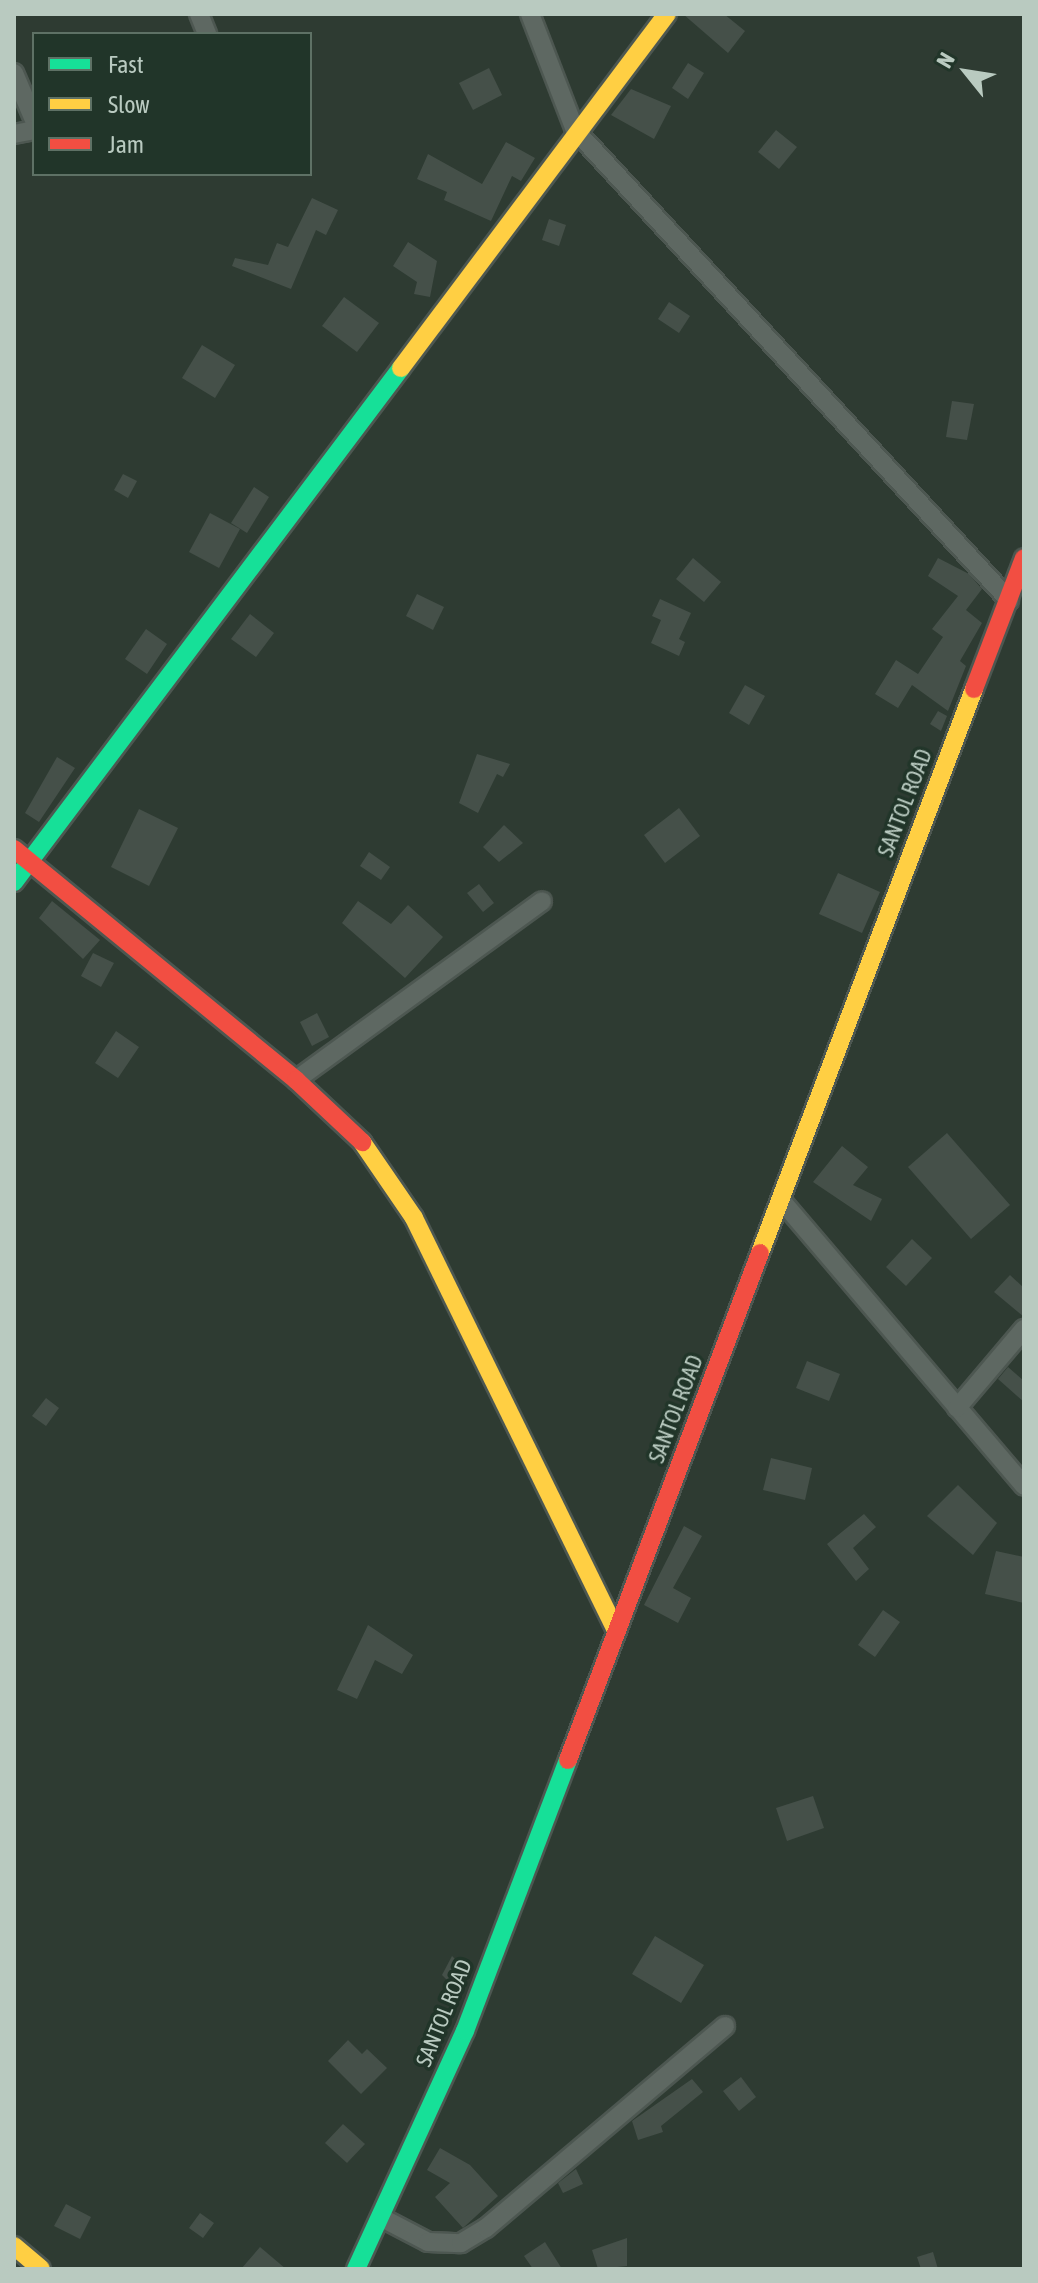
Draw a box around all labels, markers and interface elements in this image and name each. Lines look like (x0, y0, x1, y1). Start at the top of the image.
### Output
legend (32, 32, 312, 176)
north arrow (926, 32, 1006, 112)
text: N (931, 48, 960, 72)
text: Fast (108, 51, 144, 78)
text: Slow (108, 91, 150, 118)
text: Jam (108, 131, 144, 158)
street label: SANTOL ROAD (872, 745, 938, 861)
street label: SANTOL ROAD (643, 1351, 709, 1467)
street label: SANTOL ROAD (411, 1956, 477, 2070)

